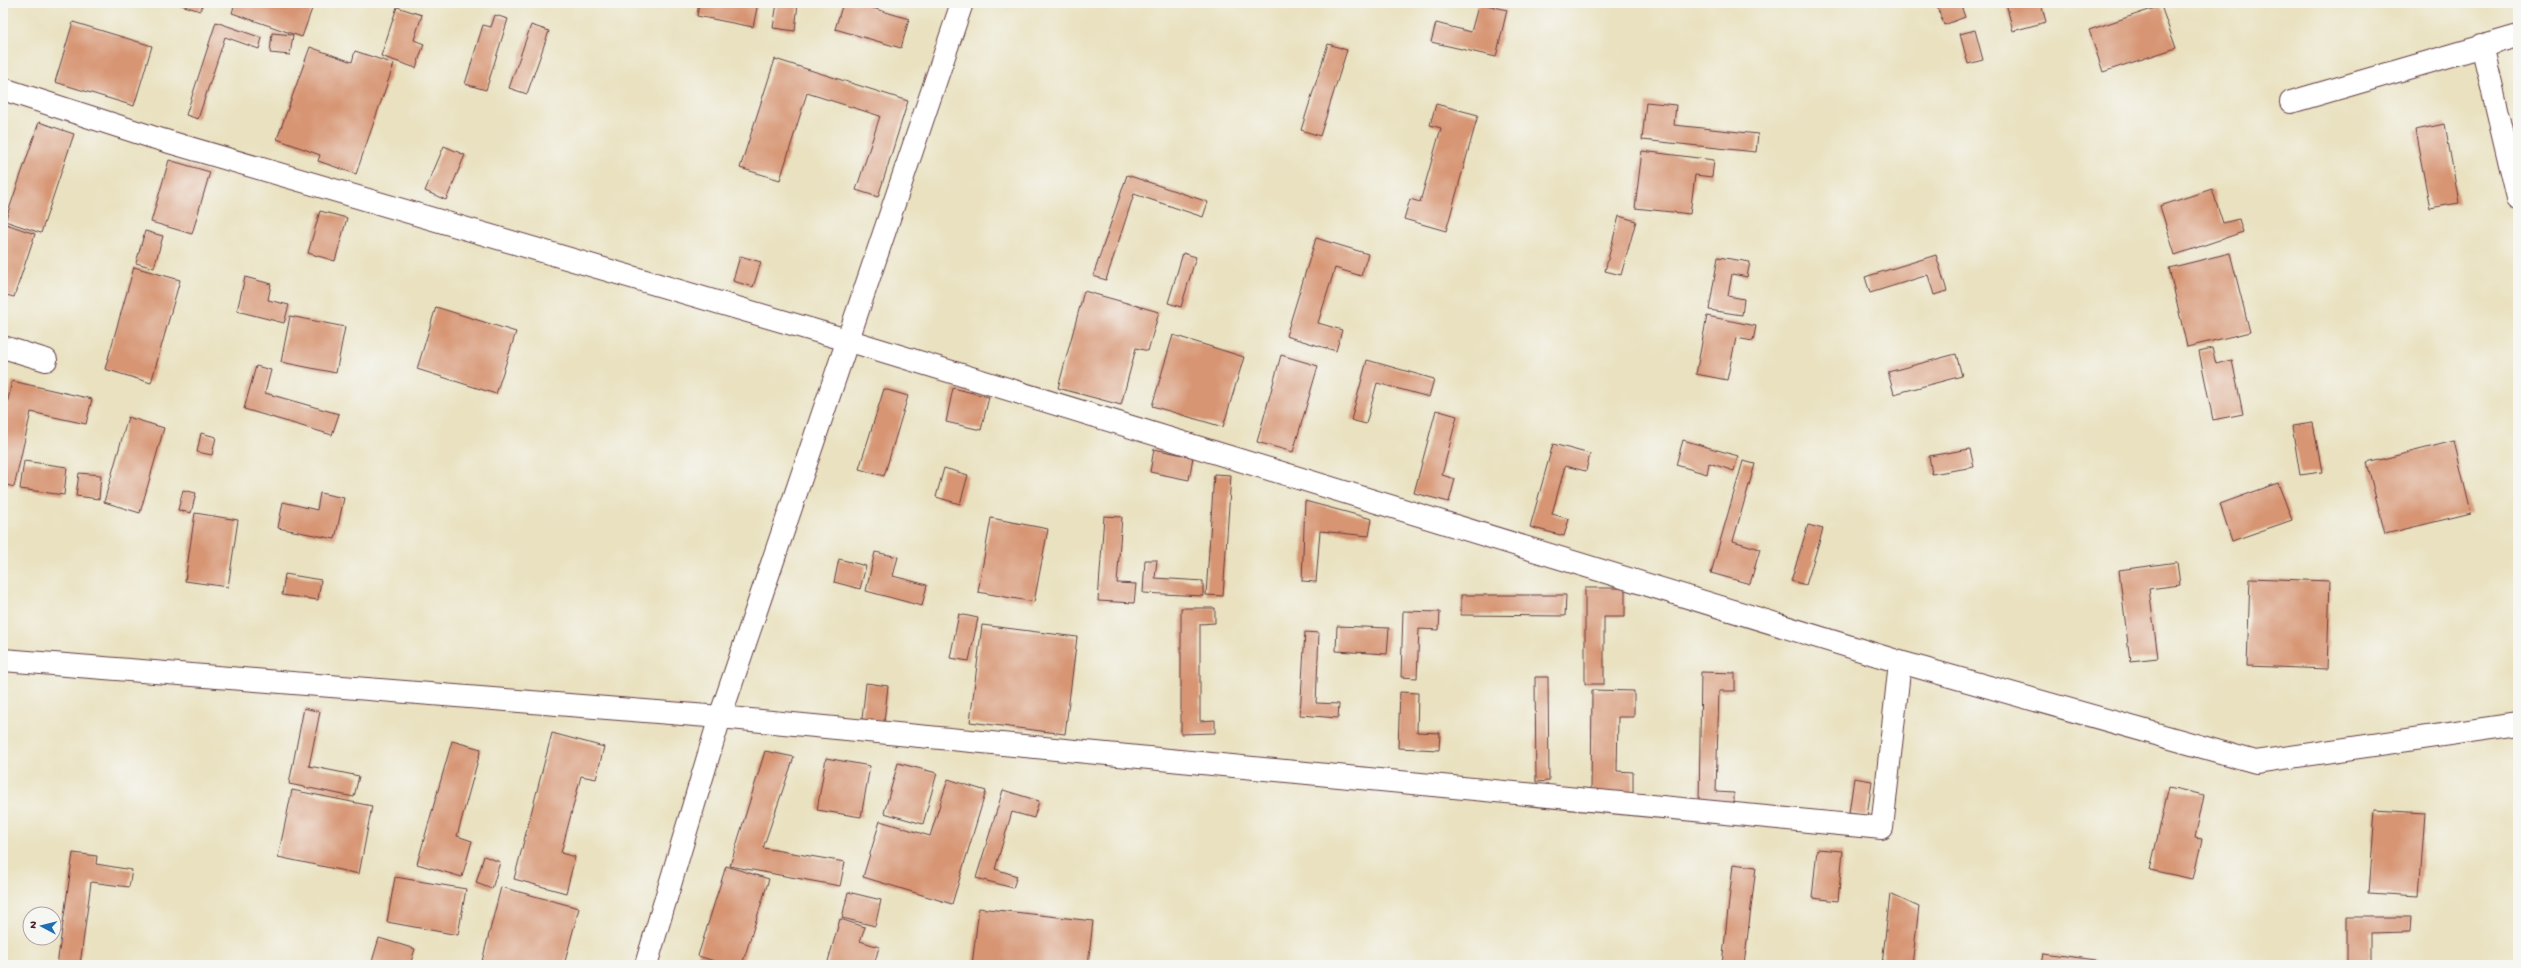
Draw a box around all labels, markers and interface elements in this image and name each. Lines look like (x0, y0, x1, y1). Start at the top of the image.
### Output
north arrow (22, 906, 62, 946)
text: N (28, 921, 40, 929)

